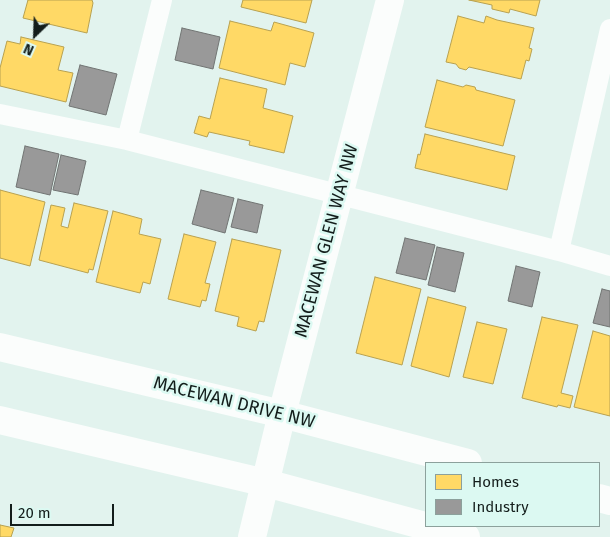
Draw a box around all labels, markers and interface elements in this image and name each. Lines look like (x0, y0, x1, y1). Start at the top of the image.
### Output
north arrow (10, 10, 60, 60)
text: N (21, 40, 36, 59)
street label: MACEWAN GLEN WAY NW (291, 142, 363, 340)
street label: MACEWAN DRIVE NW (151, 373, 317, 433)
legend (425, 462, 600, 527)
text: Homes (472, 473, 519, 491)
scale bar (12, 494, 116, 526)
text: Industry (472, 498, 529, 516)
text: 20 m (18, 504, 51, 522)

